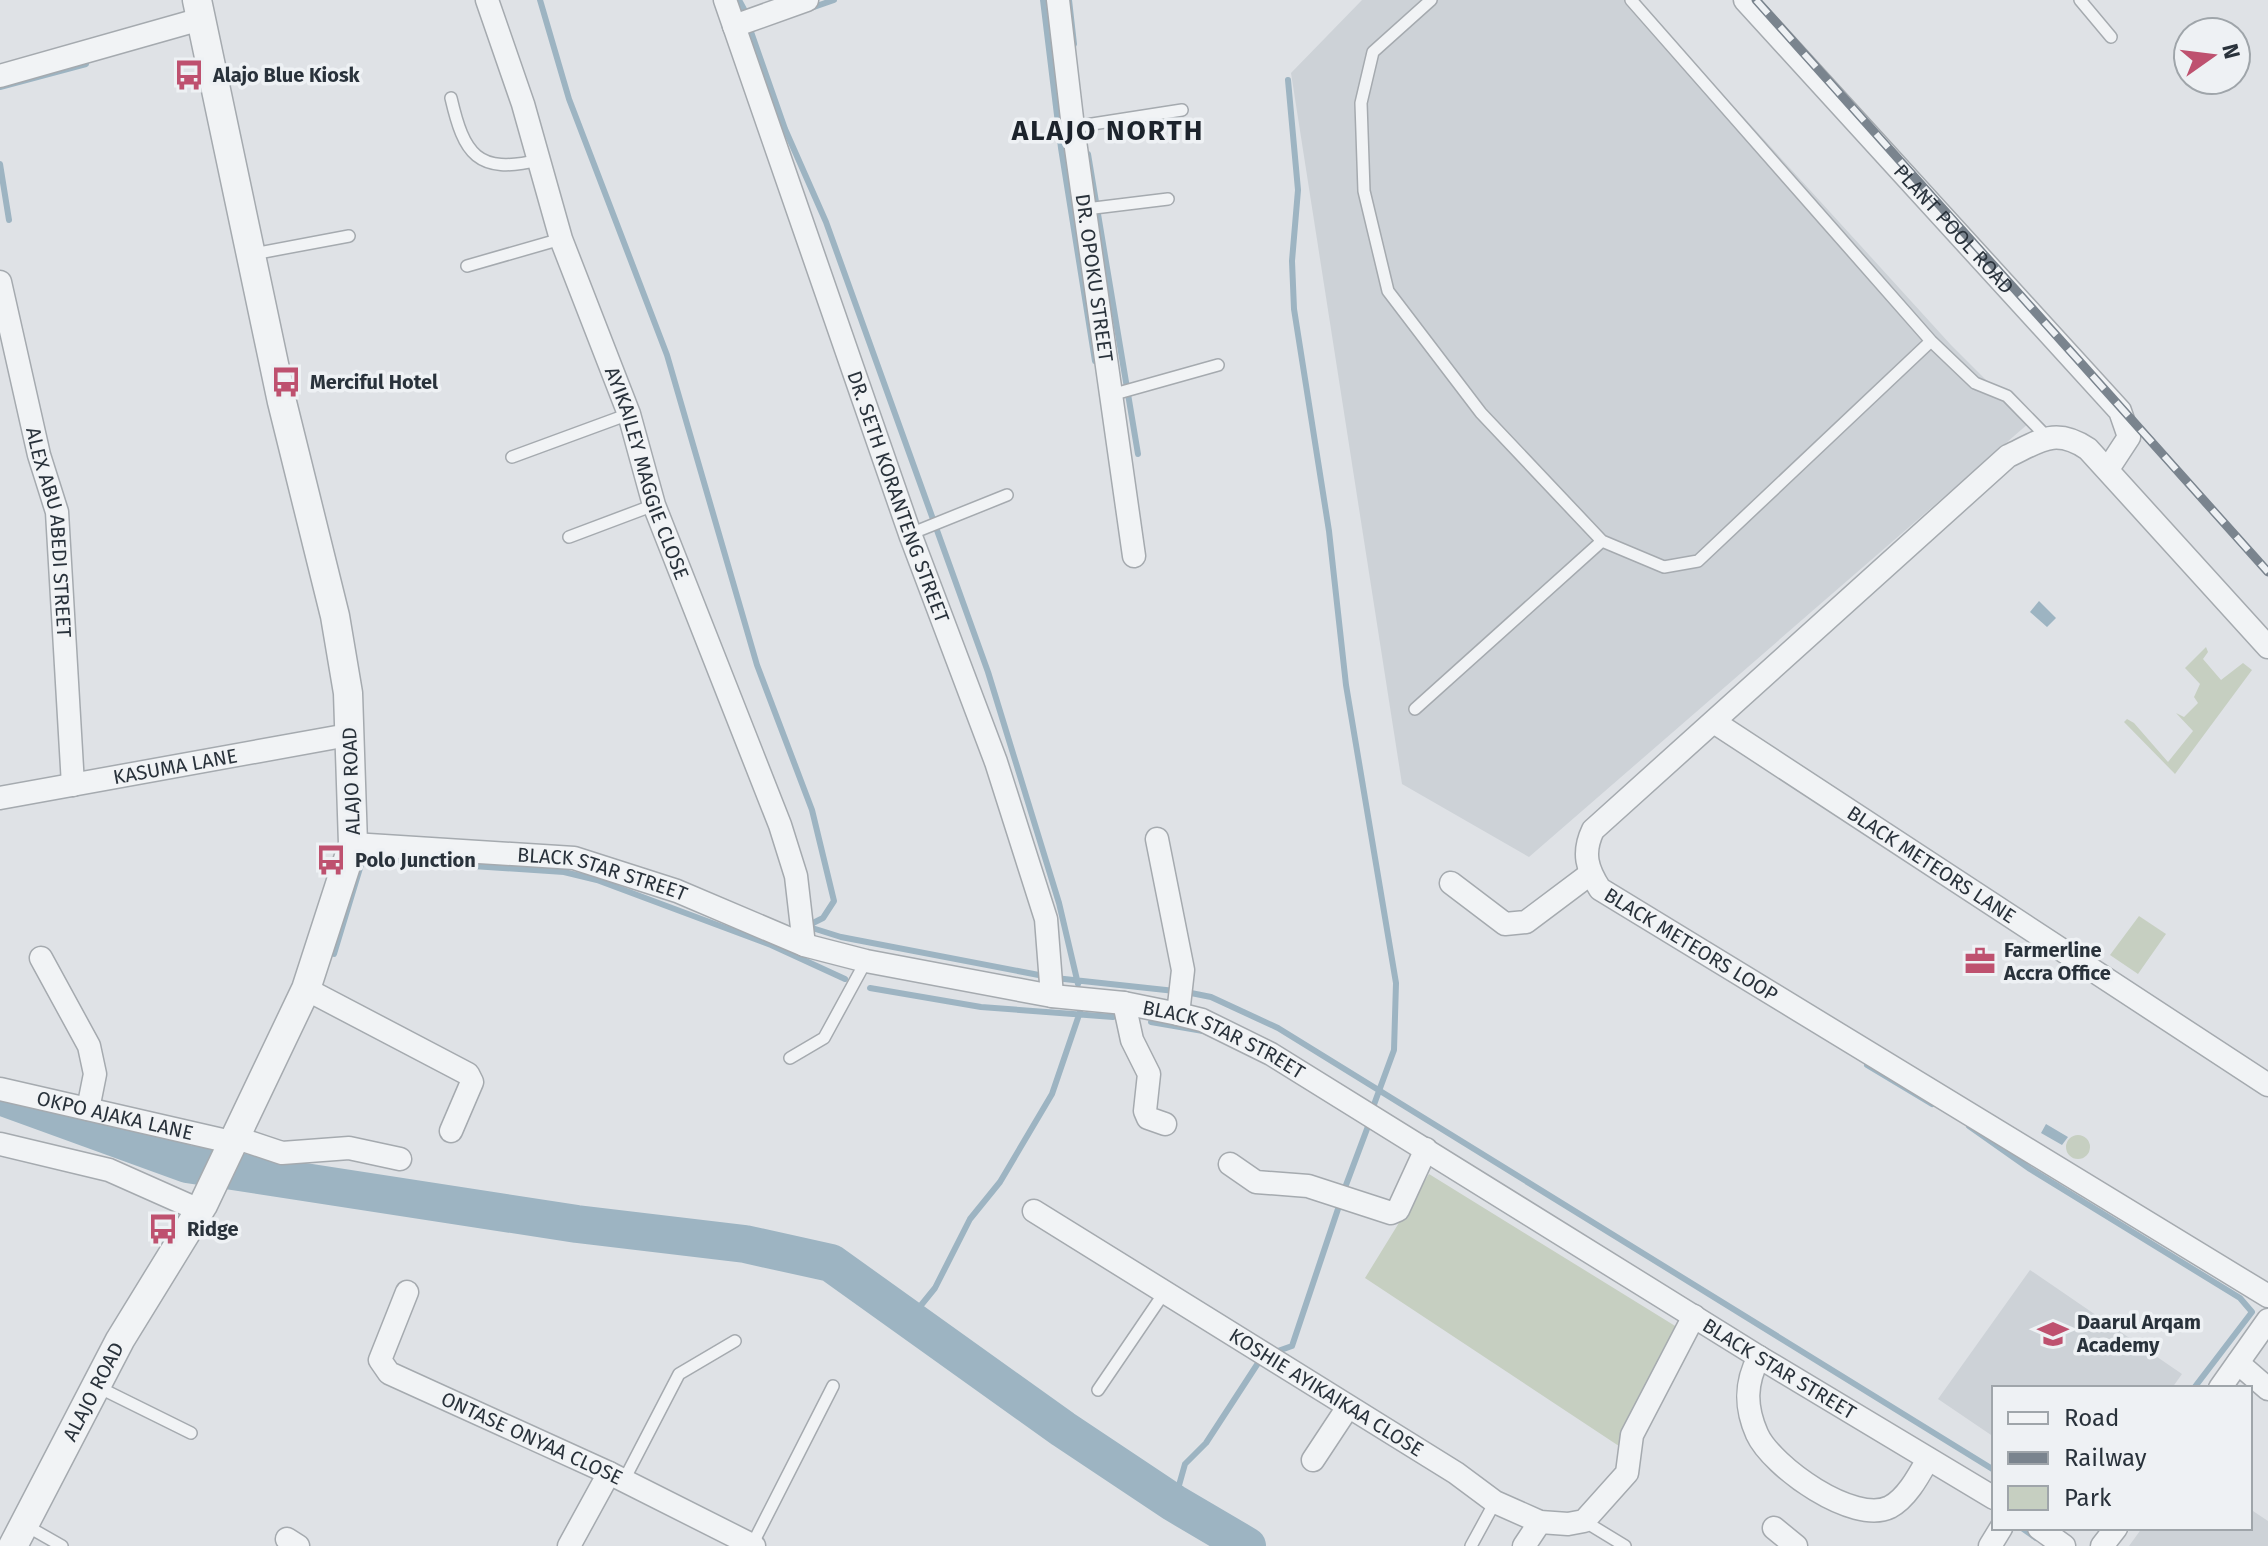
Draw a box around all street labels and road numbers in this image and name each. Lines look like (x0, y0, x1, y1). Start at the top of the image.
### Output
street label: PLANT POOL ROAD (1889, 159, 2019, 299)
street label: DR. OPOKU STREET (1071, 192, 1118, 364)
street label: AYIKAILEY MAGGIE CLOSE (600, 363, 694, 583)
street label: DR. SETH KORANTENG STREET (842, 367, 955, 627)
street label: ALEX ABU ABEDI STREET (21, 425, 76, 639)
street label: ALAJO ROAD (337, 727, 365, 835)
street label: KASUMA LANE (111, 743, 239, 789)
street label: BLACK METEORS LANE (1843, 801, 2020, 928)
street label: BLACK STAR STREET (516, 842, 691, 906)
street label: BLACK METEORS LOOP (1600, 882, 1782, 1007)
street label: BLACK STAR STREET (1140, 995, 1310, 1084)
street label: OKPO AJAKA LANE (34, 1086, 196, 1145)
street label: BLACK STAR STREET (1698, 1313, 1861, 1425)
street label: KOSHIE AYIKAIKAA CLOSE (1225, 1323, 1428, 1462)
street label: ALAJO ROAD (58, 1338, 129, 1445)
street label: ONTASE ONYAA CLOSE (437, 1386, 627, 1490)

